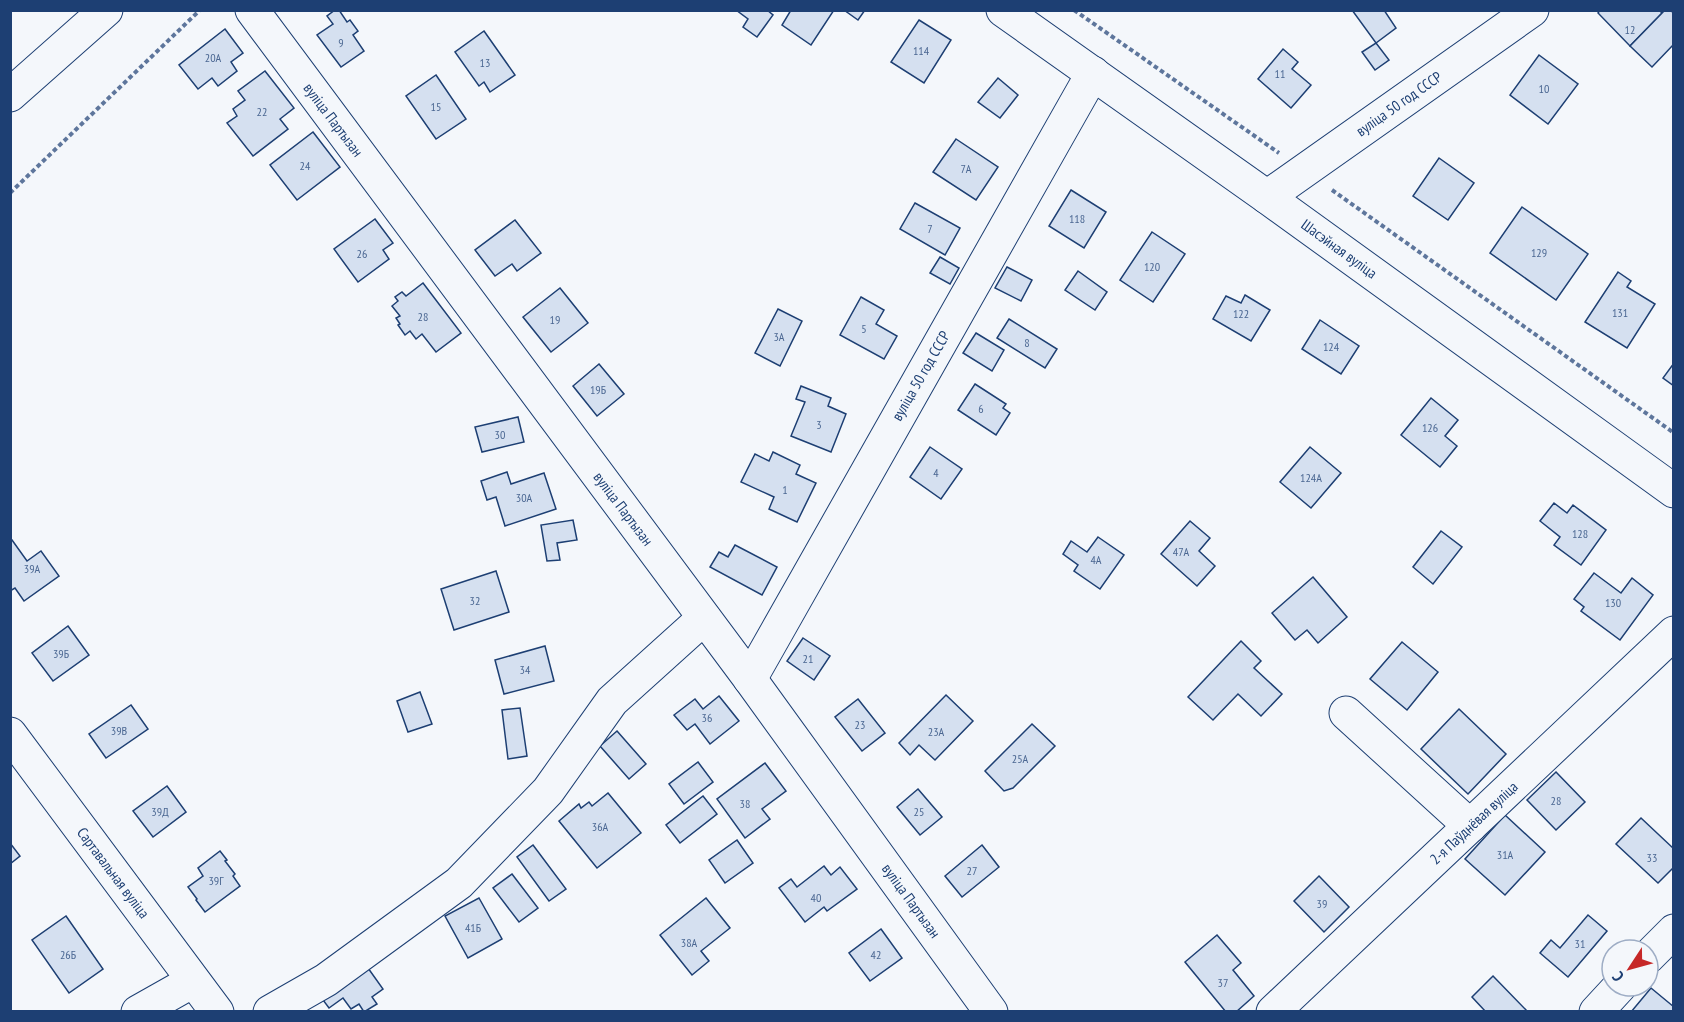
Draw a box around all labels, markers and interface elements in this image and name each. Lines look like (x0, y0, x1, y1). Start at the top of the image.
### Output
house number: 12 (1625, 22, 1635, 37)
house number: 9 (338, 35, 344, 50)
house number: 114 (913, 43, 930, 58)
house number: 20А (205, 50, 222, 65)
house number: 13 (480, 55, 490, 70)
house number: 11 (1275, 66, 1285, 81)
street label: вуліца 50 год СССР (1352, 67, 1446, 140)
street label: вуліца Партызан (299, 79, 367, 160)
house number: 10 (1539, 81, 1549, 96)
house number: 15 (431, 99, 441, 114)
house number: 22 (257, 104, 267, 119)
house number: 24 (300, 158, 311, 173)
house number: 7А (960, 161, 972, 176)
house number: 118 (1069, 211, 1085, 226)
street label: Шасэйная вуліца (1298, 215, 1381, 282)
house number: 7 (927, 221, 933, 236)
house number: 129 (1531, 245, 1547, 260)
house number: 26 (357, 246, 367, 261)
house number: 120 (1144, 259, 1160, 274)
house number: 131 (1612, 305, 1628, 320)
house number: 122 (1233, 306, 1249, 321)
house number: 28 (418, 309, 428, 324)
house number: 19 (550, 312, 560, 327)
house number: 5 (861, 321, 867, 336)
street label: вуліца 50 год СССР (887, 327, 954, 424)
house number: 3А (773, 329, 785, 344)
house number: 8 (1024, 335, 1030, 350)
house number: 124 (1323, 339, 1340, 354)
house number: 19Б (590, 382, 606, 397)
house number: 6 (978, 401, 984, 416)
house number: 3 (816, 417, 822, 432)
house number: 126 (1422, 420, 1438, 435)
house number: 30 (495, 427, 505, 442)
house number: 4 (933, 465, 939, 480)
street label: вуліца Партызан (589, 468, 657, 549)
house number: 124А (1300, 470, 1322, 485)
house number: 1 (782, 482, 788, 497)
house number: 30А (516, 490, 533, 505)
house number: 128 (1572, 526, 1588, 541)
house number: 47А (1173, 544, 1190, 559)
house number: 4А (1090, 552, 1102, 567)
house number: 39А (24, 561, 41, 576)
house number: 32 (470, 593, 480, 608)
house number: 130 (1605, 595, 1621, 610)
house number: 39Б (53, 646, 69, 661)
house number: 21 (803, 651, 813, 666)
house number: 34 (520, 662, 531, 677)
house number: 36 (702, 710, 712, 725)
house number: 23 (855, 717, 865, 732)
house number: 39В (111, 723, 128, 738)
house number: 23А (928, 724, 945, 739)
house number: 25А (1012, 751, 1029, 766)
street label: 2-я Паўднёвая вуліца (1426, 777, 1522, 868)
house number: 28 (1551, 793, 1561, 808)
house number: 38 (740, 796, 750, 811)
house number: 39Д (151, 804, 169, 819)
house number: 25 (914, 804, 924, 819)
house number: 36А (592, 819, 609, 834)
street label: Сартавальная вуліца (73, 824, 154, 922)
house number: 31А (1497, 847, 1514, 862)
house number: 33 (1647, 850, 1657, 865)
street label: вуліца Партызан (878, 860, 945, 942)
house number: 27 (967, 863, 977, 878)
house number: 39Г (208, 873, 224, 888)
house number: 40 (811, 890, 821, 905)
house number: 39 (1317, 896, 1327, 911)
house number: 41Б (465, 920, 481, 935)
house number: 38А (681, 935, 698, 950)
house number: 31 (1575, 936, 1585, 951)
north arrow (1600, 938, 1660, 998)
house number: 26Б (60, 947, 76, 962)
house number: 42 (871, 947, 881, 962)
text: С (1607, 967, 1628, 986)
house number: 37 (1218, 975, 1228, 990)

